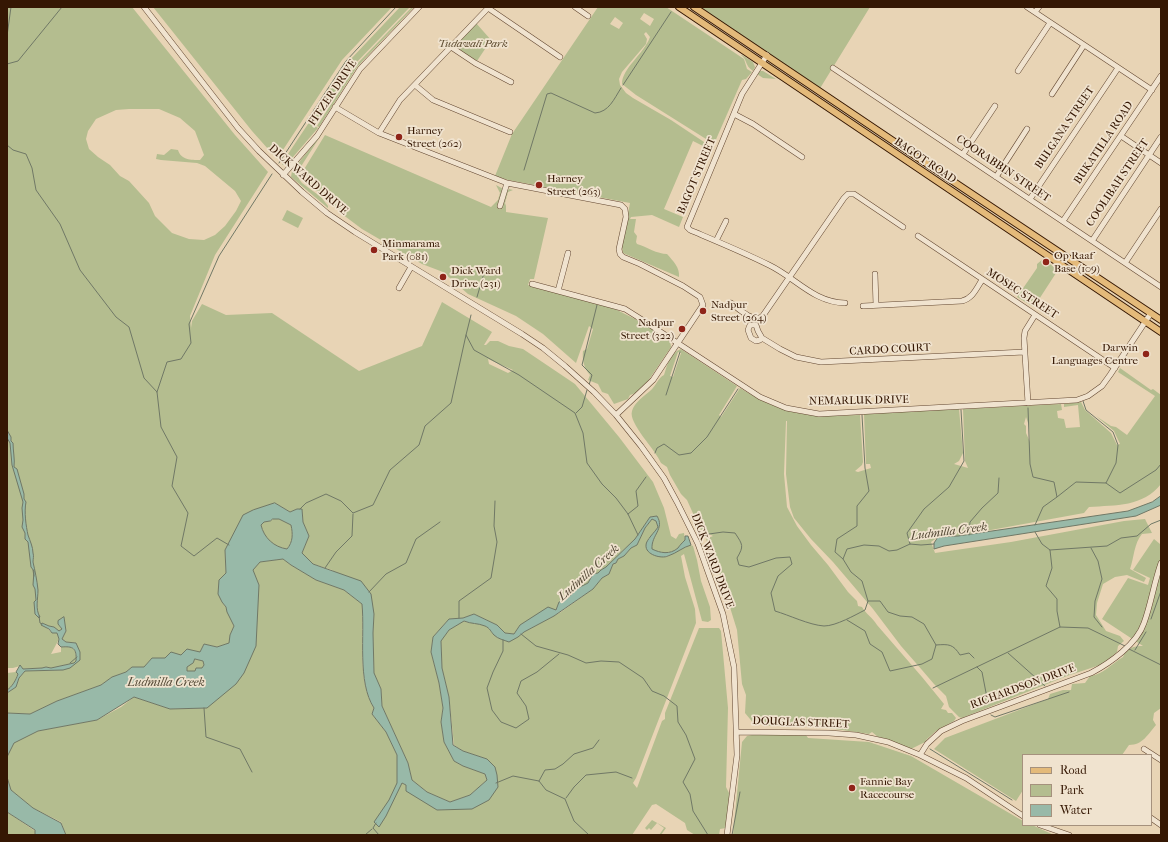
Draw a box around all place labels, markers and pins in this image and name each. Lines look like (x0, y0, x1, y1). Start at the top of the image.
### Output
place label: Harney Street (262) (407, 124, 462, 150)
marker: Harney Street (262) (394, 132, 404, 142)
place label: Harney Street (263) (547, 172, 601, 198)
marker: Harney Street (263) (534, 180, 544, 190)
place label: Minmarama Park (081) (382, 237, 440, 263)
marker: Minmarama Park (081) (369, 245, 379, 255)
place label: Op Raaf Base (109) (1054, 249, 1100, 275)
marker: Op Raaf Base (109) (1041, 257, 1051, 267)
place label: Dick Ward Drive (231) (451, 264, 501, 290)
marker: Dick Ward Drive (231) (438, 272, 448, 282)
place label: Nadpur Street (264) (711, 298, 767, 324)
marker: Nadpur Street (264) (698, 306, 708, 316)
place label: Nadpur Street (322) (621, 316, 674, 342)
marker: Nadpur Street (322) (677, 324, 687, 334)
place label: Darwin Languages Centre (1052, 341, 1138, 367)
marker: Darwin Languages Centre (1141, 349, 1151, 359)
place label: Fannie Bay Racecourse (860, 775, 914, 801)
marker: Fannie Bay Racecourse (847, 783, 857, 793)

